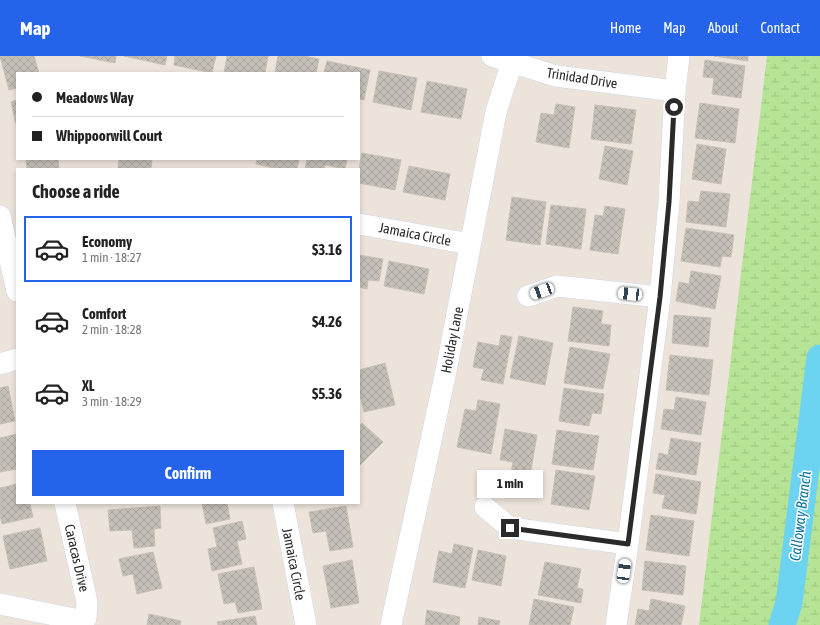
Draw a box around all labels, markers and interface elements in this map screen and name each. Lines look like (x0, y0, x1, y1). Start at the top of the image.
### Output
text: Map (20, 17, 51, 39)
text: Home (610, 20, 641, 36)
text: Map (663, 20, 686, 36)
text: About (708, 20, 739, 36)
text: Contact (761, 20, 800, 36)
street label: Trinidad Drive (545, 65, 619, 91)
text: Meadows Way (56, 89, 134, 106)
route start (665, 98, 683, 116)
text: Whippoorwill Court (56, 127, 162, 144)
text: Choose a ride (32, 181, 120, 202)
street label: Jamaica Circle (378, 219, 452, 249)
icon: car (34, 231, 70, 267)
text: Economy (82, 233, 132, 250)
text: $3.16 (312, 241, 342, 258)
text: 1 min · 18:27 (82, 250, 142, 265)
car (529, 281, 555, 301)
car (617, 287, 643, 301)
icon: car (34, 303, 70, 339)
text: Comfort (82, 305, 126, 322)
street label: Holiday Lane (438, 305, 466, 375)
text: $4.26 (312, 313, 342, 330)
text: 2 min · 18:28 (82, 322, 142, 337)
icon: car (34, 375, 70, 411)
text: XL (82, 377, 95, 394)
text: $5.36 (312, 385, 342, 402)
text: 3 min · 18:29 (82, 394, 142, 409)
button: Confirm (32, 450, 344, 496)
callout: 1 min (477, 470, 543, 498)
water label: Calloway Branch (786, 470, 814, 562)
text: 1 min (497, 476, 523, 491)
route end (501, 519, 519, 537)
street label: Caracas Drive (61, 523, 93, 593)
street label: Jamaica Circle (279, 527, 309, 601)
car (616, 558, 632, 584)

